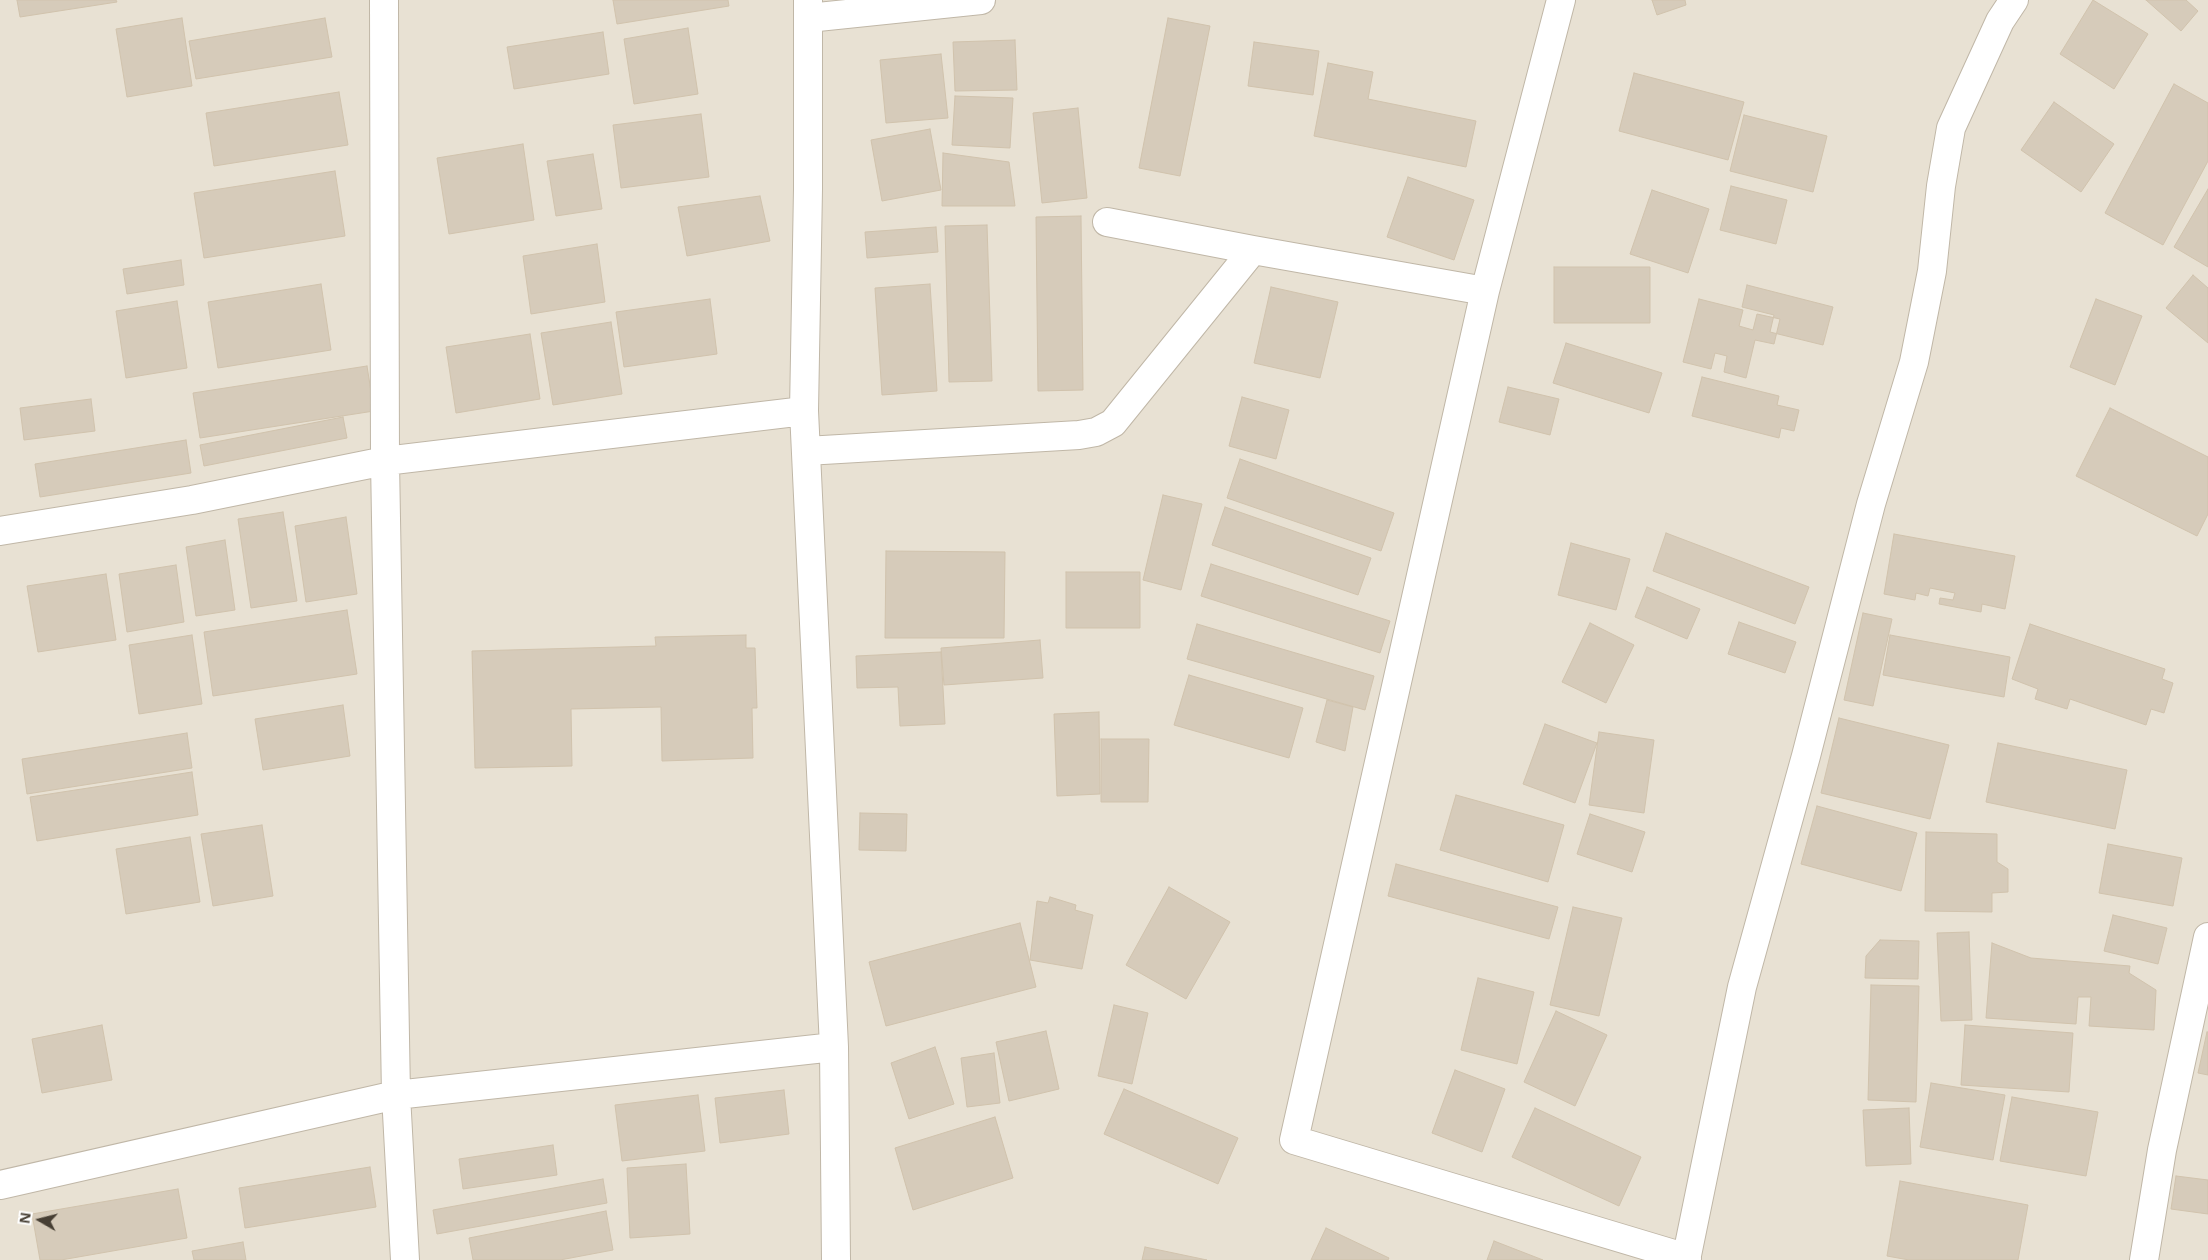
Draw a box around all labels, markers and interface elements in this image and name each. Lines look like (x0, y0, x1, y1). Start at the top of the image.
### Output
north arrow (15, 1195, 65, 1245)
text: N (14, 1211, 35, 1225)

